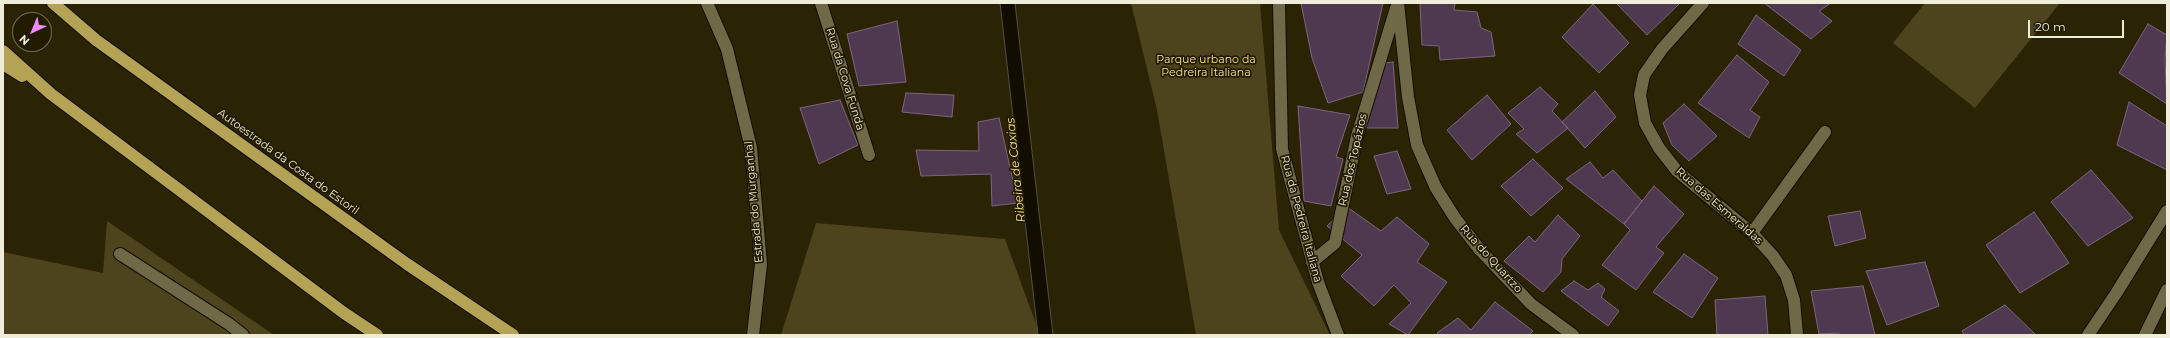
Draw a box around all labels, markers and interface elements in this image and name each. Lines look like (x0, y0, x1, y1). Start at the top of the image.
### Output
north arrow (12, 12, 52, 52)
scale bar (2030, 12, 2126, 38)
text: 20 m (2035, 19, 2066, 34)
street label: Rua da Cova Funda (823, 26, 867, 132)
text: N (16, 32, 32, 48)
park label: Parque urbano da Pedreira Italiana (1156, 53, 1256, 79)
street label: Autoestrada da Costa do Estoril (215, 106, 361, 218)
street label: Rua dos Topázios (1336, 112, 1370, 208)
water label: Ribeira de Caxias (1003, 117, 1029, 223)
street label: Estrada do Murganhal (742, 141, 766, 263)
street label: Rua da Pedreira Italiana (1278, 154, 1324, 284)
street label: Rua das Esmeraldas (1673, 165, 1765, 247)
street label: Rua do Quartzo (1457, 222, 1525, 296)

